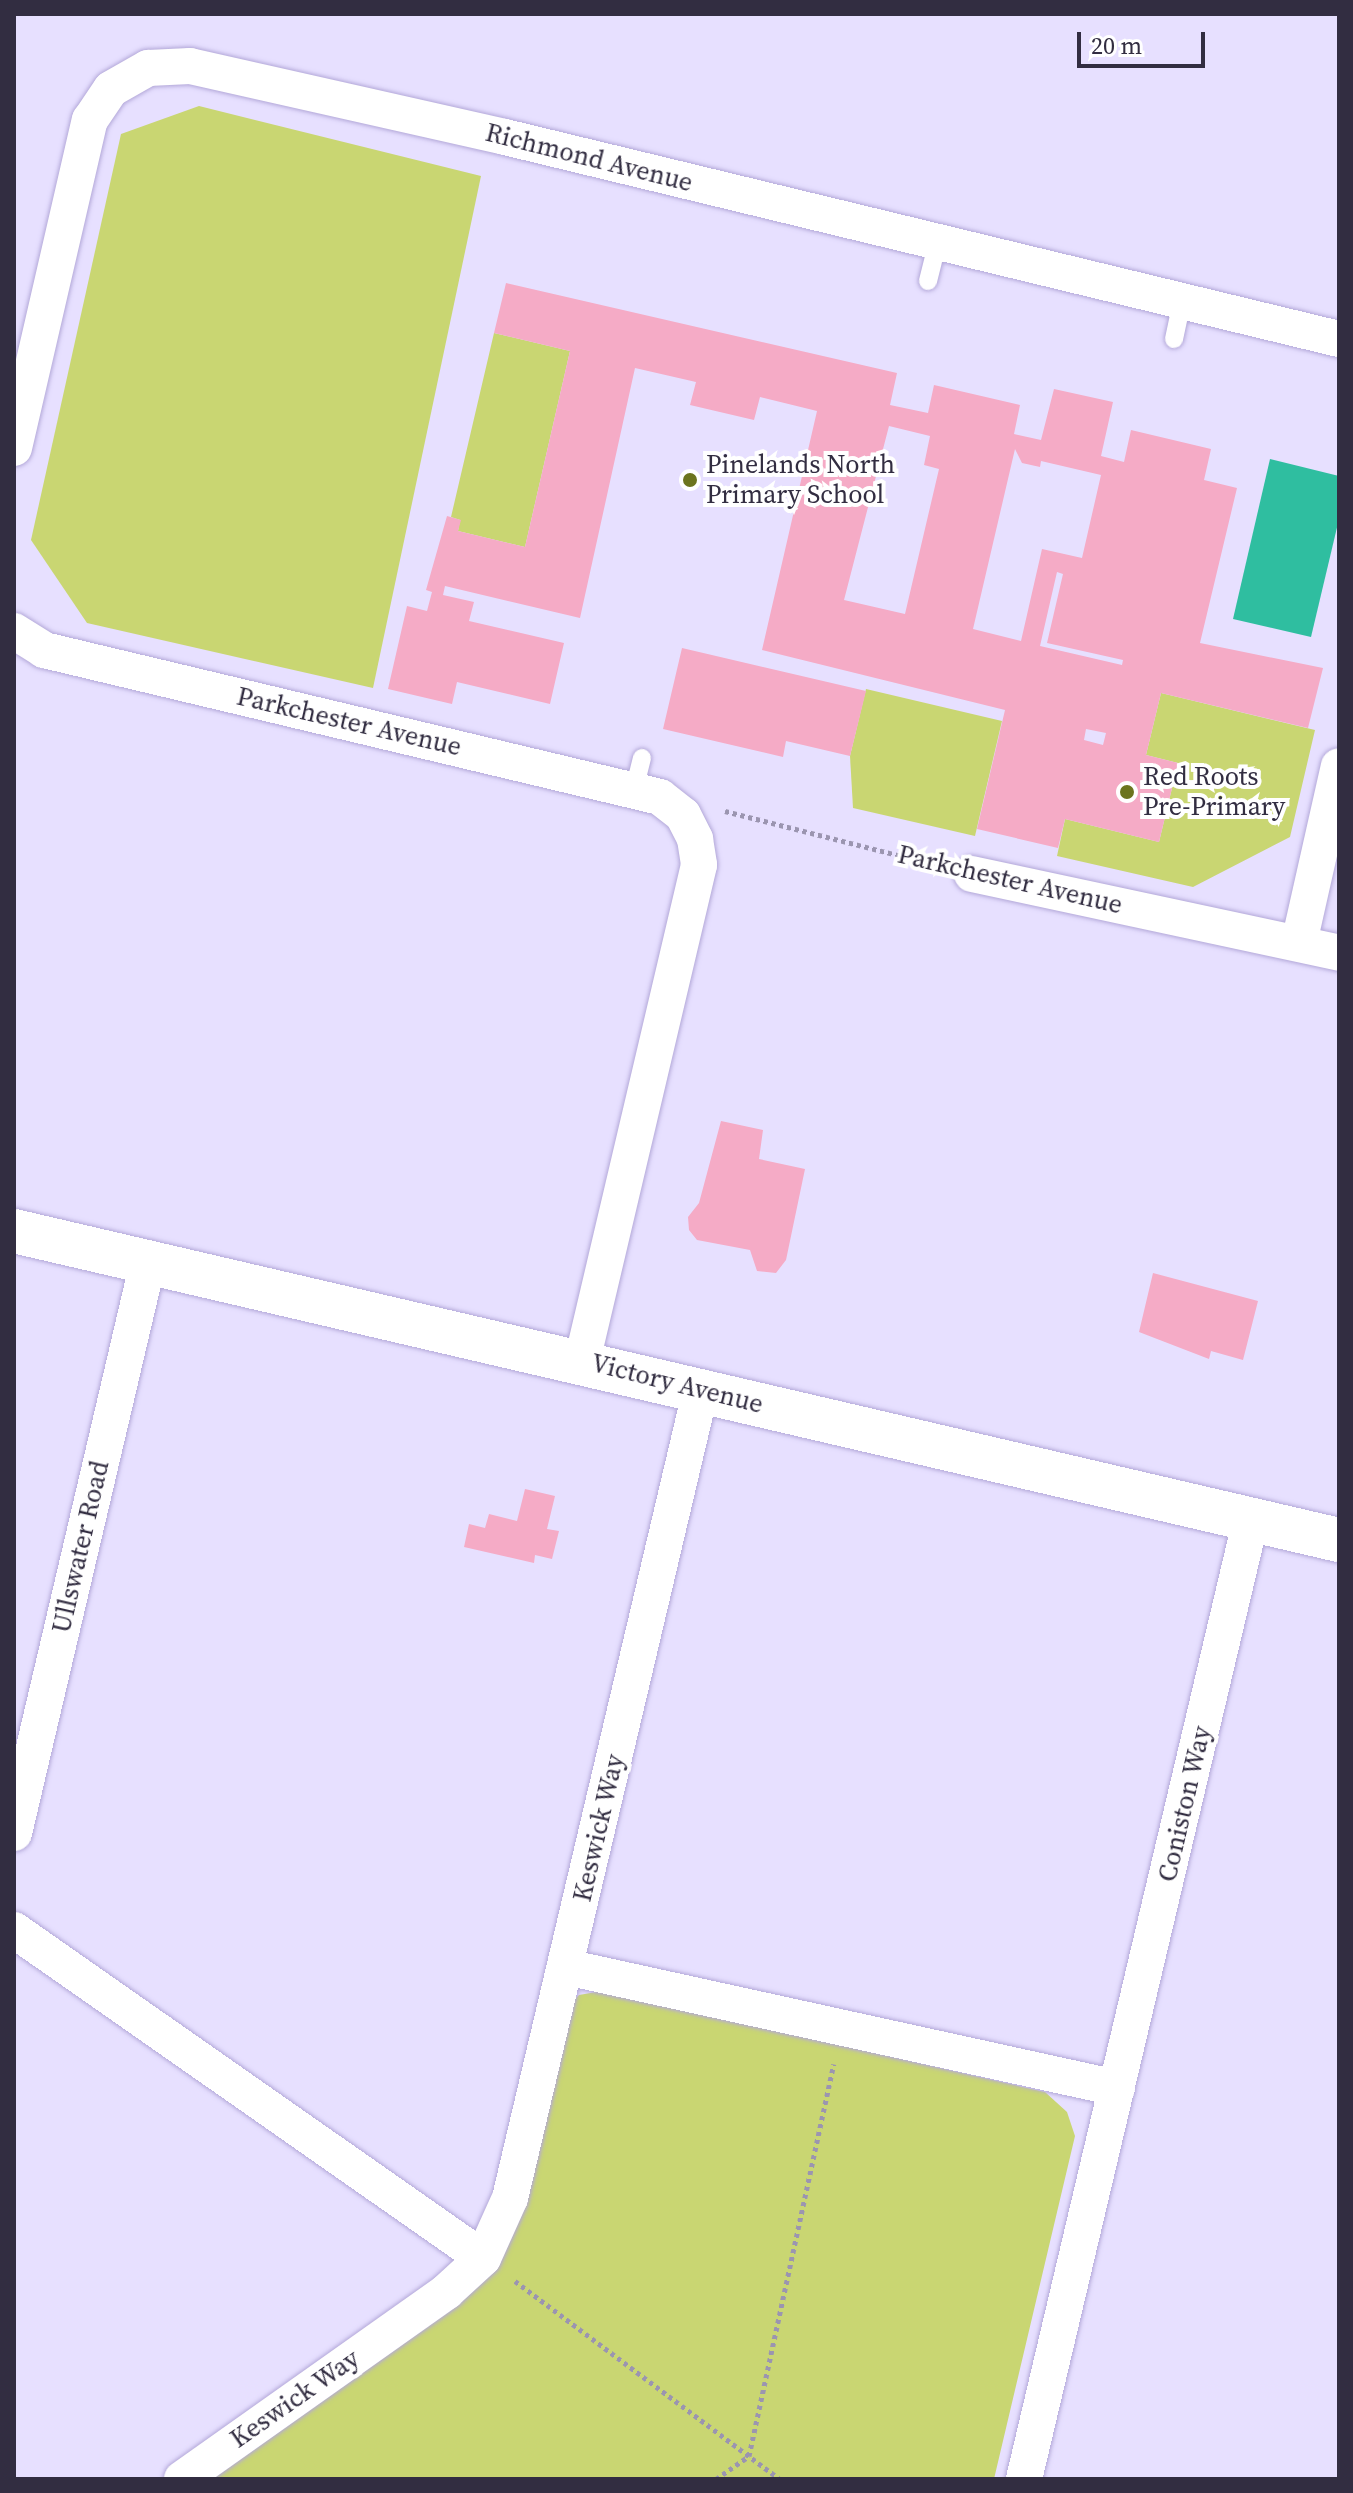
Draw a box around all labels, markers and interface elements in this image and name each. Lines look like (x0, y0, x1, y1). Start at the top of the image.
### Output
scale bar (1081, 16, 1209, 66)
text: 20 m (1091, 29, 1142, 62)
street label: Richmond Avenue (482, 117, 696, 199)
place label: Pinelands North Primary School (706, 449, 895, 510)
marker: Pinelands North Primary School (681, 471, 699, 489)
street label: Parkchester Avenue (234, 681, 464, 763)
place label: Red Roots Pre-Primary (1143, 761, 1285, 822)
marker: Red Roots Pre-Primary (1118, 783, 1136, 801)
street label: Parkchester Avenue (895, 839, 1125, 921)
street label: Victory Avenue (588, 1348, 766, 1420)
street label: Ullswater Road (46, 1458, 116, 1636)
street label: Coniston Way (1152, 1723, 1218, 1885)
street label: Keswick Way (567, 1751, 631, 1905)
street label: Keswick Way (224, 2343, 366, 2455)

